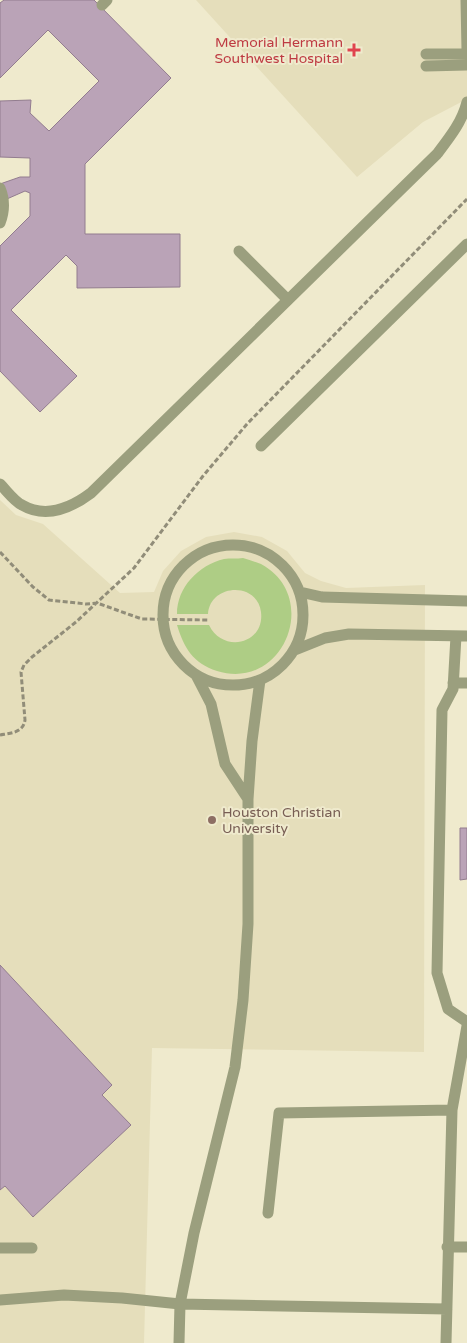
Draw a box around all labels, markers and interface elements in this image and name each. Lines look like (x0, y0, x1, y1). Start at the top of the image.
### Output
place label: Memorial Hermann Southwest Hospital (214, 34, 343, 67)
marker: Memorial Hermann Southwest Hospital (347, 43, 361, 57)
place label: Houston Christian University (222, 804, 341, 837)
marker: Houston Christian University (206, 814, 218, 826)

